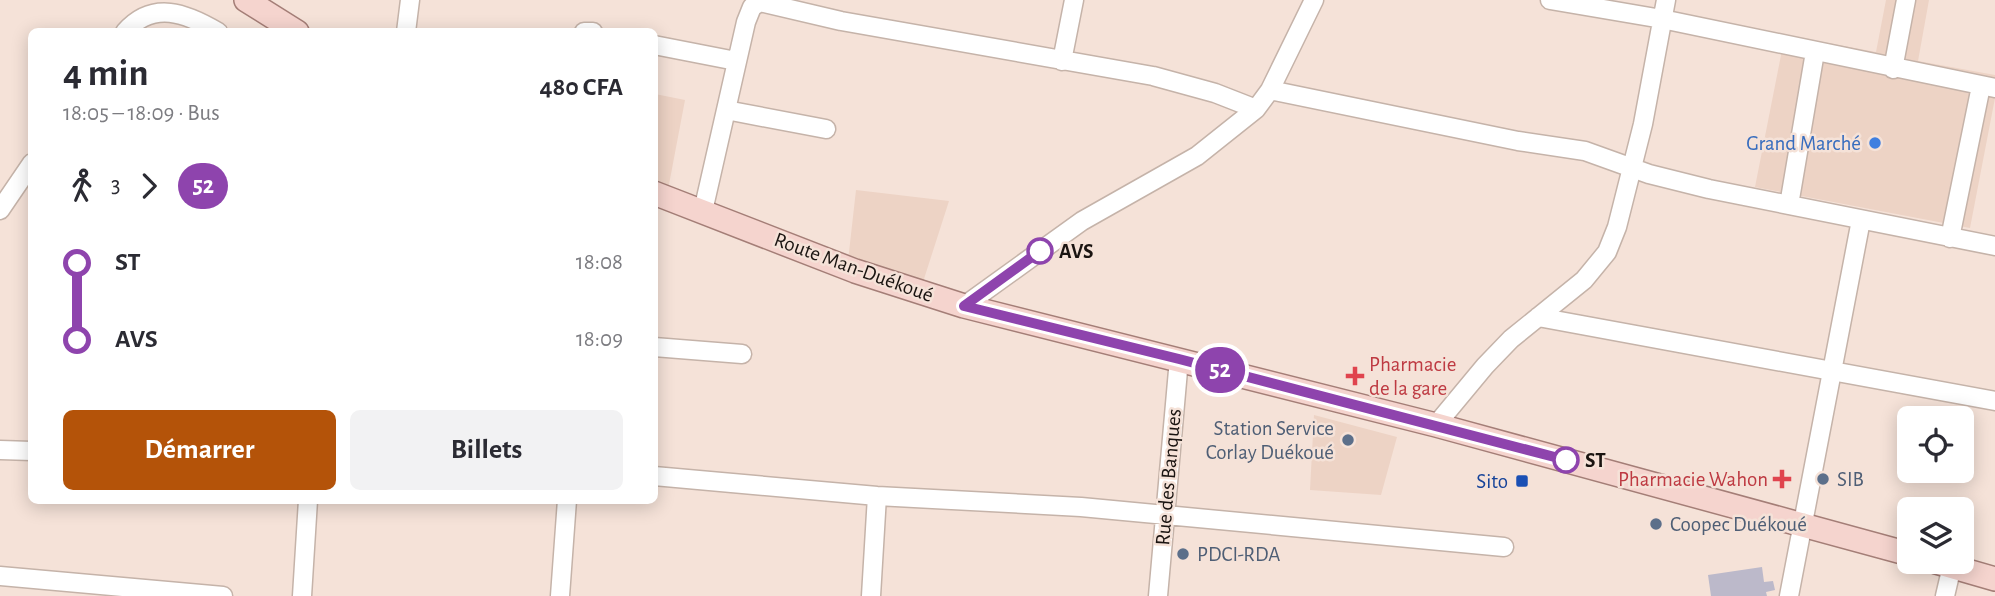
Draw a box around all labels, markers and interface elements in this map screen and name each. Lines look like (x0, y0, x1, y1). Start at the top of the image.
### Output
text: 4 min (63, 55, 149, 93)
text: 480 CFA (539, 74, 623, 100)
text: 18:05 – 18:09 · Bus (63, 102, 220, 125)
place label: Grand Marché (1746, 133, 1861, 154)
marker: Grand Marché (1867, 135, 1883, 151)
icon: walk (63, 167, 101, 205)
icon: forward (130, 167, 168, 205)
text: 3 (111, 174, 120, 197)
text: 52 (192, 174, 214, 198)
street label: Route Man-Duékoué (771, 229, 936, 306)
marker: AVS (1027, 238, 1053, 264)
place label: AVS (1059, 241, 1093, 262)
text: ST (115, 249, 141, 275)
text: 18:08 (576, 251, 623, 274)
text: AVS (115, 326, 158, 352)
text: 18:09 (576, 328, 623, 351)
line badge: 52 (1188, 347, 1252, 393)
place label: Pharmacie de la gare (1369, 354, 1456, 399)
text: 52 (1209, 358, 1231, 382)
marker: Pharmacie de la gare (1347, 368, 1363, 384)
map controls (1897, 406, 1974, 574)
button: locate (1897, 406, 1974, 483)
street label: Rue des Banques (1152, 408, 1185, 546)
button: Démarrer (63, 410, 336, 490)
button: Billets (350, 410, 623, 490)
place label: Station Service Corlay Duékoué (1206, 418, 1334, 463)
marker: Station Service Corlay Duékoué (1340, 432, 1356, 448)
marker: ST (1553, 447, 1579, 473)
place label: ST (1585, 450, 1606, 471)
place label: Pharmacie Wahon (1618, 469, 1768, 490)
place label: SIB (1837, 469, 1864, 490)
place label: Sito (1476, 471, 1508, 492)
marker: Pharmacie Wahon (1774, 471, 1790, 487)
marker: SIB (1815, 471, 1831, 487)
marker: Sito (1514, 473, 1530, 489)
button: layers (1897, 497, 1974, 574)
place label: Coopec Duékoué (1670, 514, 1807, 535)
marker: Coopec Duékoué (1648, 516, 1664, 532)
place label: PDCI-RDA (1197, 544, 1280, 565)
marker: PDCI-RDA (1175, 546, 1191, 562)

